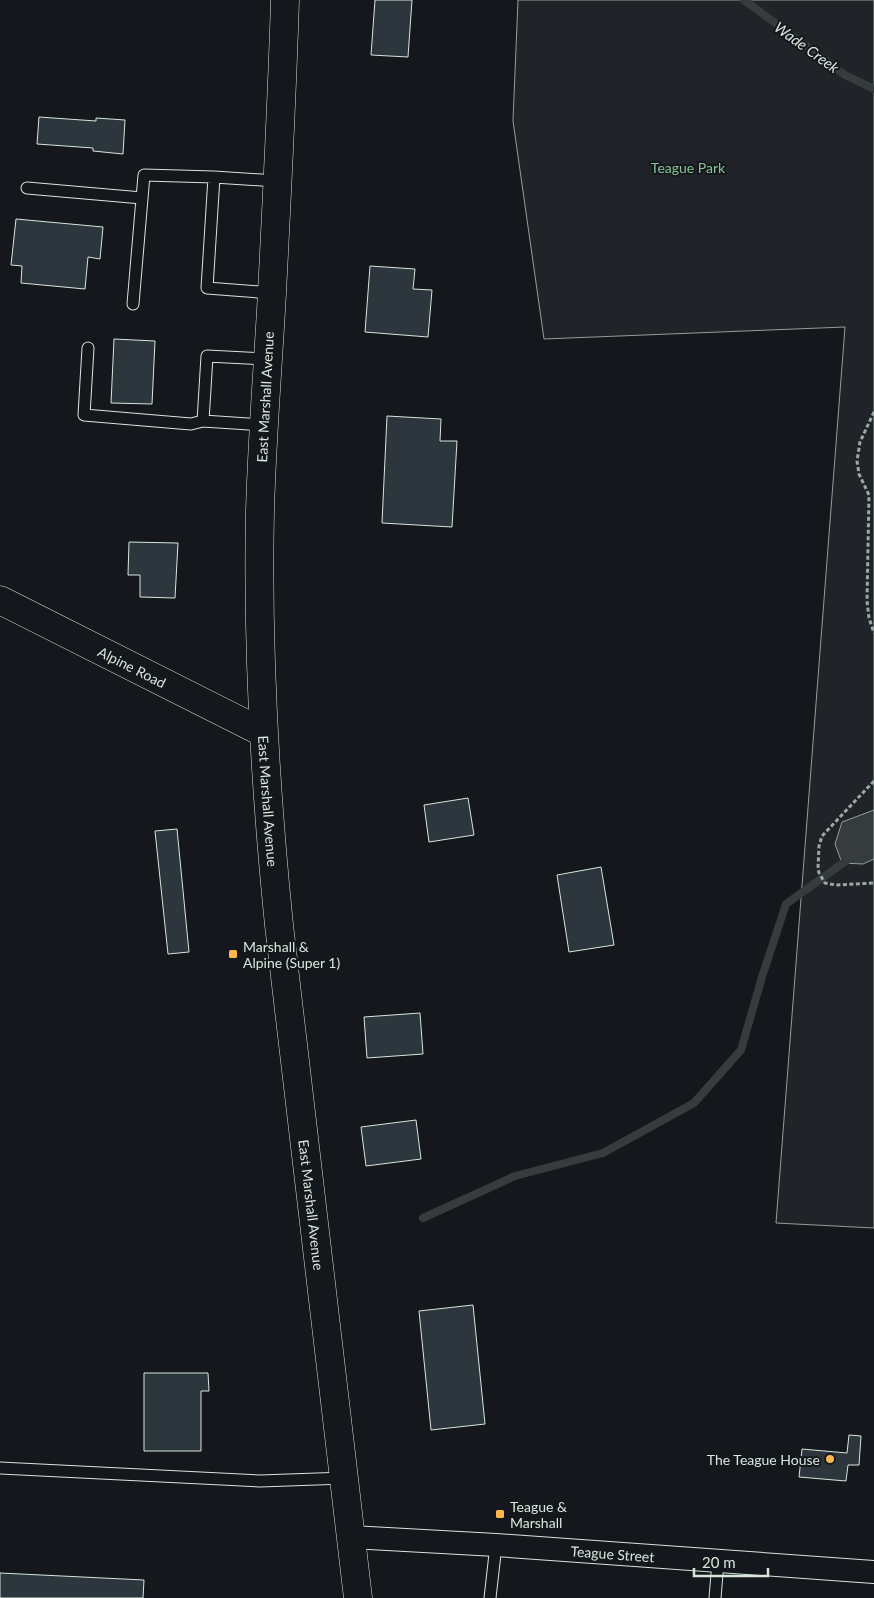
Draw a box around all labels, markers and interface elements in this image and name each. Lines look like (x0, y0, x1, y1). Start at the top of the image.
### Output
water label: Wade Creek (771, 18, 844, 77)
park label: Teague Park (651, 159, 726, 176)
street label: East Marshall Avenue (253, 331, 277, 463)
street label: Alpine Road (95, 642, 169, 691)
street label: East Marshall Avenue (256, 735, 282, 867)
place label: Marshall & Alpine (Super 1) (243, 938, 340, 971)
marker: Marshall & Alpine (Super 1) (227, 948, 239, 960)
street label: East Marshall Avenue (296, 1138, 328, 1271)
place label: The Teague House (707, 1451, 820, 1468)
marker: The Teague House (824, 1453, 836, 1465)
place label: Teague & Marshall (510, 1498, 567, 1531)
marker: Teague & Marshall (494, 1508, 506, 1520)
street label: Teague Street (570, 1542, 655, 1565)
scale bar (694, 1546, 768, 1578)
text: 20 m (702, 1553, 736, 1571)

